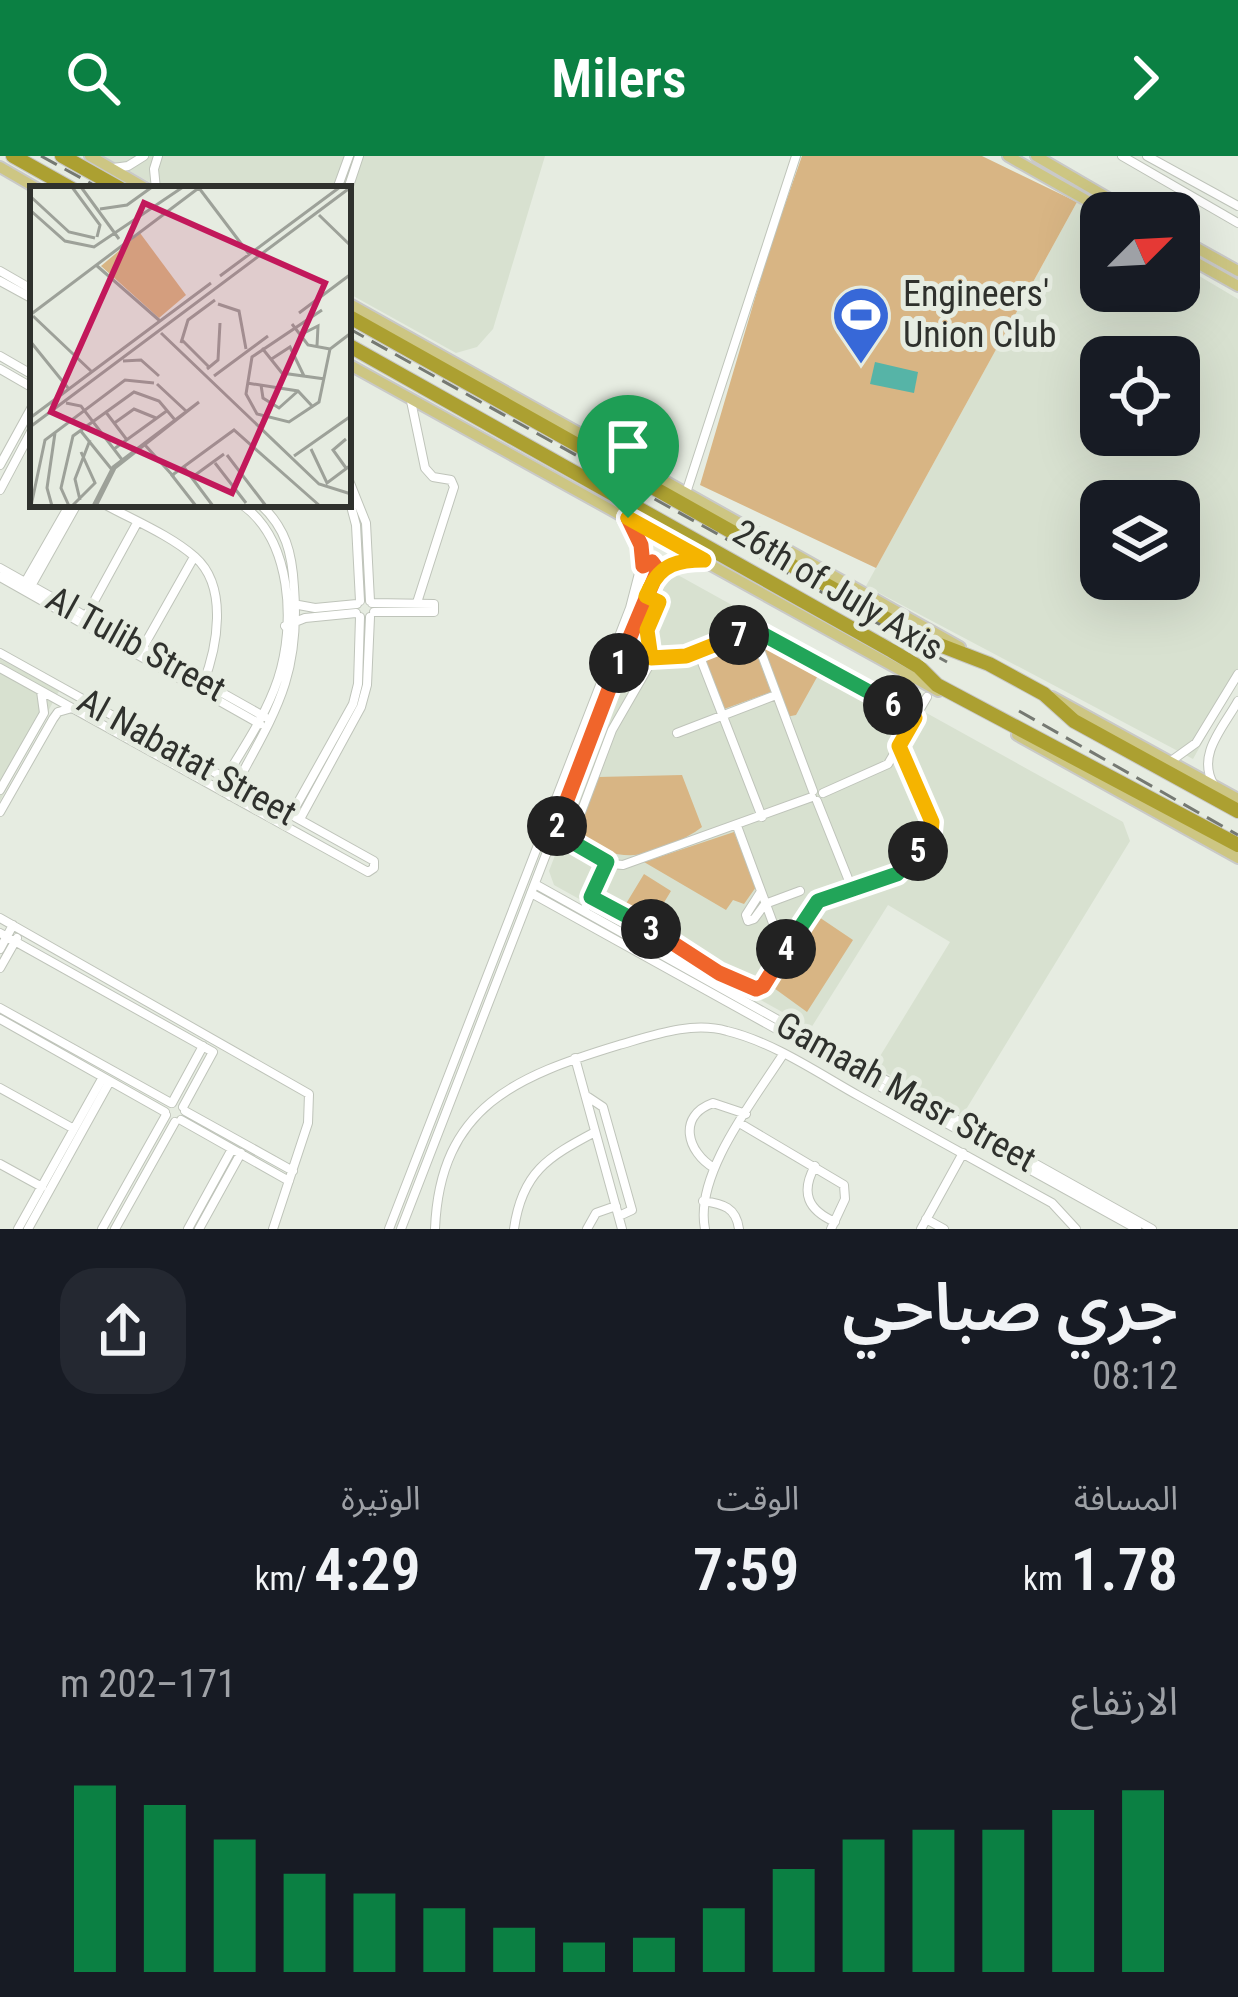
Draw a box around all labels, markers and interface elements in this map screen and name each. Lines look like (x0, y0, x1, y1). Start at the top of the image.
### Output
icon: search (60, 45, 126, 111)
icon: forward (1112, 45, 1178, 111)
text: Milers (551, 47, 687, 110)
inset map (30, 186, 351, 507)
north arrow (1080, 192, 1200, 312)
map controls (1080, 192, 1200, 600)
place label: Engineers' Union Club (903, 273, 1057, 356)
sports icon: Engineers' Union Club (830, 284, 892, 366)
button: locate (1080, 336, 1200, 456)
pin (577, 395, 679, 518)
icon: arrive (595, 413, 661, 479)
button: layers (1080, 480, 1200, 600)
street label: 26th of July Axis (726, 511, 950, 669)
street label: Al Tulib Street (39, 578, 233, 710)
pin: 7 (709, 605, 769, 665)
text: 7 (731, 615, 747, 654)
pin: 1 (589, 633, 649, 693)
text: 1 (611, 643, 627, 682)
pin: 6 (863, 675, 923, 735)
street label: Al Nabatat Street (71, 680, 303, 834)
text: 6 (885, 685, 901, 724)
pin: 2 (527, 796, 587, 856)
text: 2 (549, 806, 565, 845)
pin: 5 (888, 821, 948, 881)
text: 5 (910, 831, 926, 870)
pin: 3 (621, 899, 681, 959)
text: 3 (643, 909, 659, 948)
pin: 4 (756, 919, 816, 979)
text: 4 (778, 929, 794, 968)
street label: Gamaah Masr Street (769, 1003, 1043, 1181)
button: share (60, 1268, 186, 1394)
text: جري صباحي (842, 1269, 1178, 1346)
text: 08:12 (1092, 1353, 1178, 1399)
text: الوتيرة (341, 1479, 421, 1518)
text: الوقت (717, 1479, 799, 1518)
text: المسافة (1074, 1479, 1178, 1518)
text: 4:29 (314, 1534, 421, 1605)
text: 7:59 (693, 1534, 799, 1605)
text: 1.78 (1070, 1534, 1178, 1605)
text: /km (255, 1559, 314, 1598)
text: km (1023, 1559, 1070, 1598)
text: 171–202 m (60, 1661, 236, 1707)
text: الارتفاع (1071, 1679, 1178, 1725)

